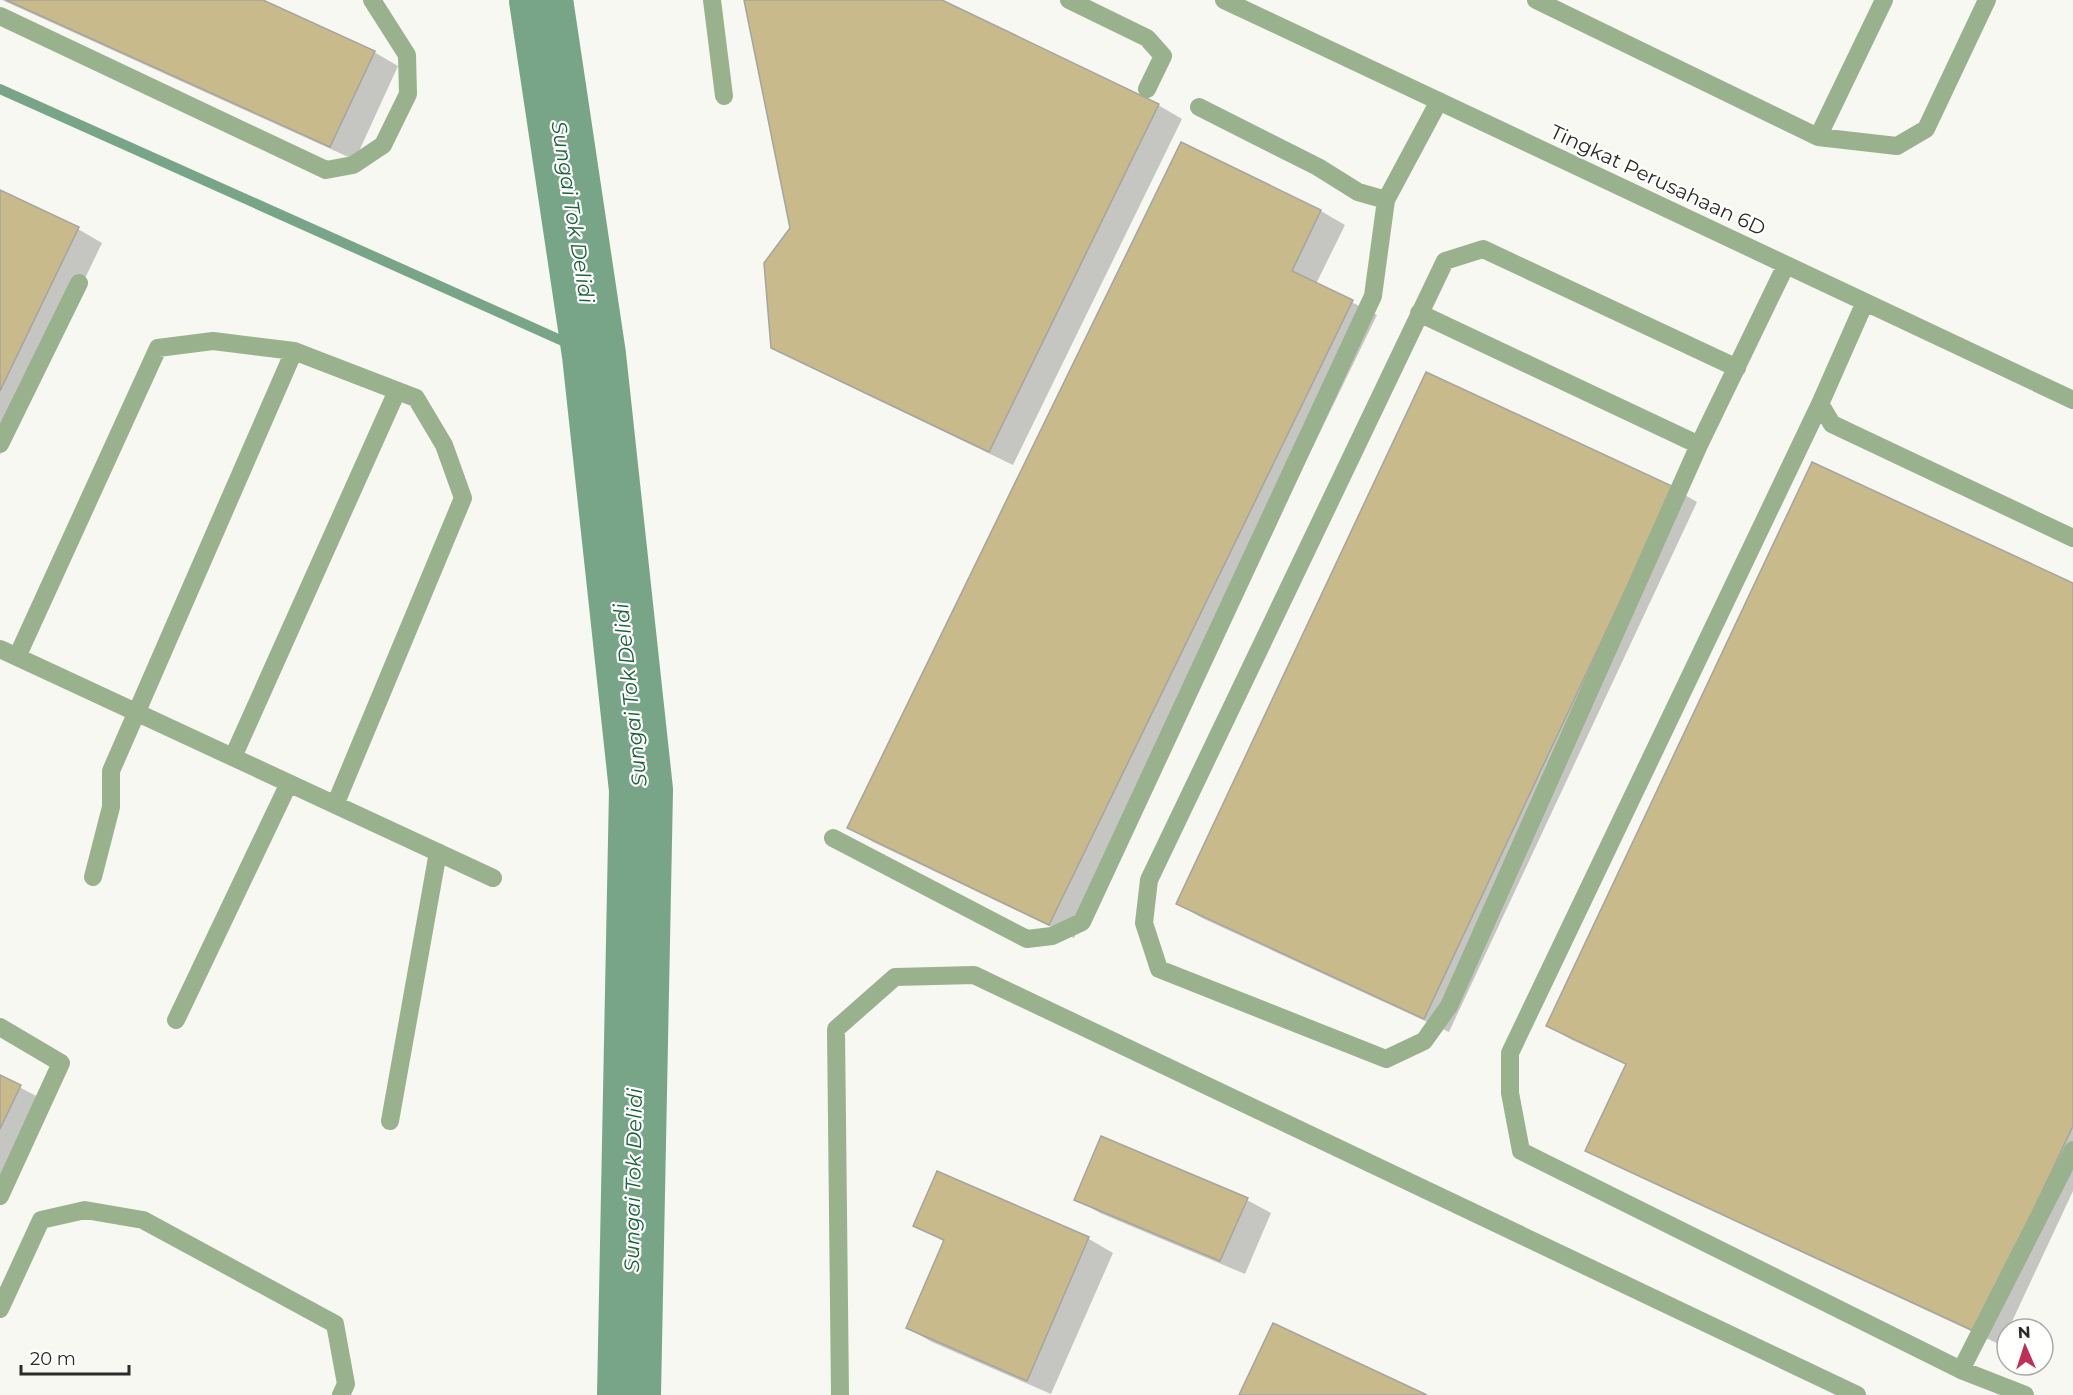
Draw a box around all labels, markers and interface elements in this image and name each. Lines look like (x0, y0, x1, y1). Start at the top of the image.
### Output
water label: Sungai Tok Delidi (546, 119, 600, 305)
street label: Tingkat Perusahaan 6D (1547, 120, 1769, 240)
water label: Sungai Tok Delidi (608, 602, 652, 788)
water label: Sungai Tok Delidi (619, 1087, 647, 1272)
north arrow (1995, 1317, 2055, 1377)
text: N (2017, 1323, 2031, 1342)
scale bar (21, 1338, 129, 1376)
text: 20 m (30, 1348, 76, 1370)

